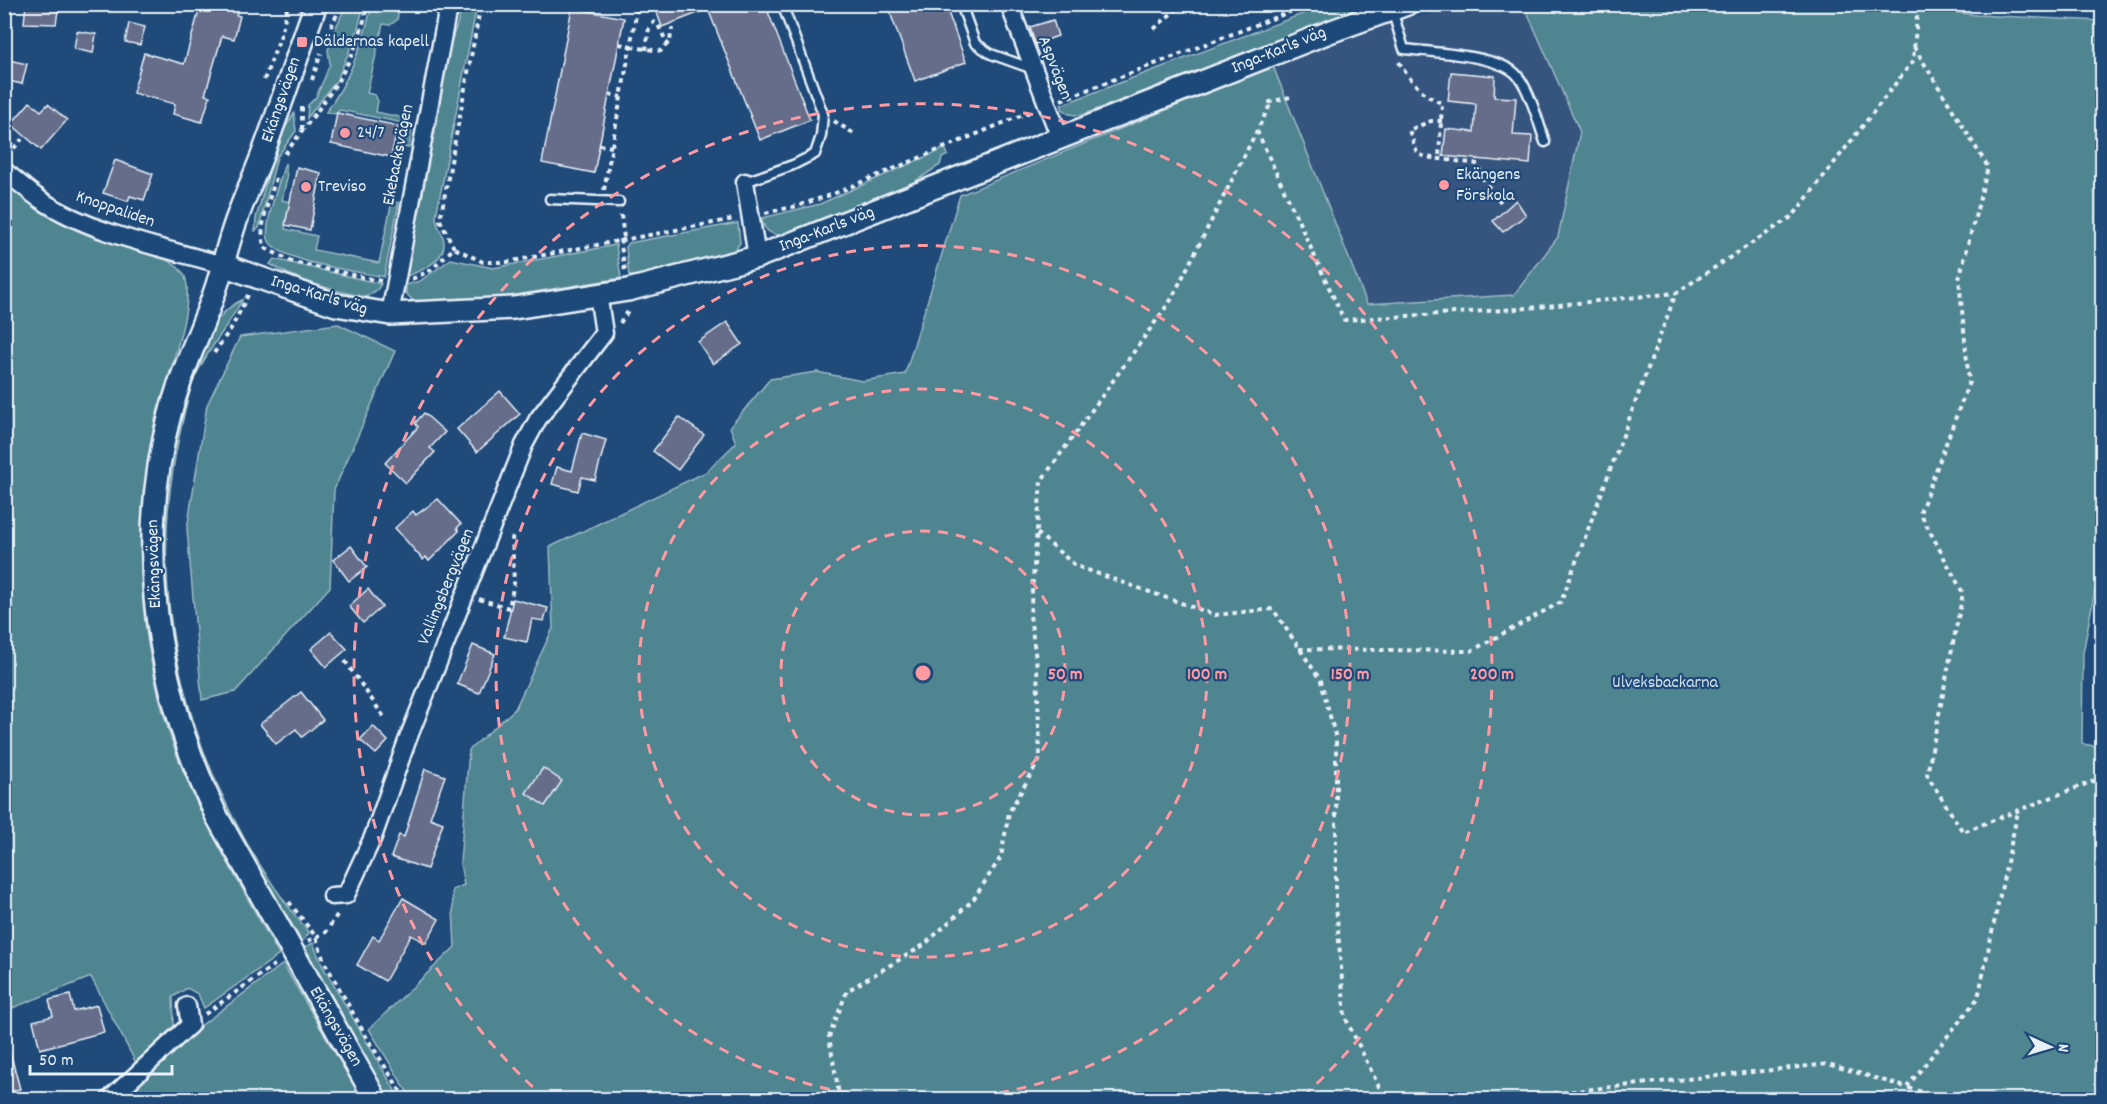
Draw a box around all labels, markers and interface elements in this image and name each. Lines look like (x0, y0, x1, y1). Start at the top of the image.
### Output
street label: Inga-Karls väg (1228, 21, 1330, 81)
place label: Däldernas kapell (314, 30, 429, 55)
street label: Aspvägen (1030, 33, 1078, 103)
marker: Däldernas kapell (295, 35, 309, 49)
street label: Ekängsvägen (256, 54, 308, 146)
street label: Ekebacksvägen (377, 102, 421, 208)
place label: 24/7 (357, 121, 384, 146)
marker: 24/7 (338, 126, 352, 140)
place label: Ekängens Förskola (1456, 163, 1521, 209)
place label: Treviso (318, 175, 366, 200)
marker: Ekängens Förskola (1437, 178, 1451, 192)
marker: Treviso (299, 180, 313, 194)
street label: Knoppaliden (72, 185, 158, 235)
street label: Inga-Karls väg (776, 200, 878, 260)
street label: Inga-Karls väg (267, 269, 371, 323)
street label: Ekängsvägen (141, 519, 169, 609)
street label: Vallingsbergvägen (412, 525, 482, 649)
centre of rings (913, 663, 933, 683)
text: 50 m (1048, 663, 1082, 688)
text: 100 m (1187, 663, 1227, 688)
text: 150 m (1331, 663, 1369, 688)
text: 200 m (1470, 663, 1514, 688)
park label: Ulveksbackarna (1612, 671, 1719, 696)
street label: Ekängsvägen (302, 982, 368, 1072)
north arrow (2020, 1017, 2080, 1077)
scale bar (30, 1038, 172, 1076)
text: N (2051, 1043, 2074, 1053)
text: 50 m (39, 1049, 74, 1074)

